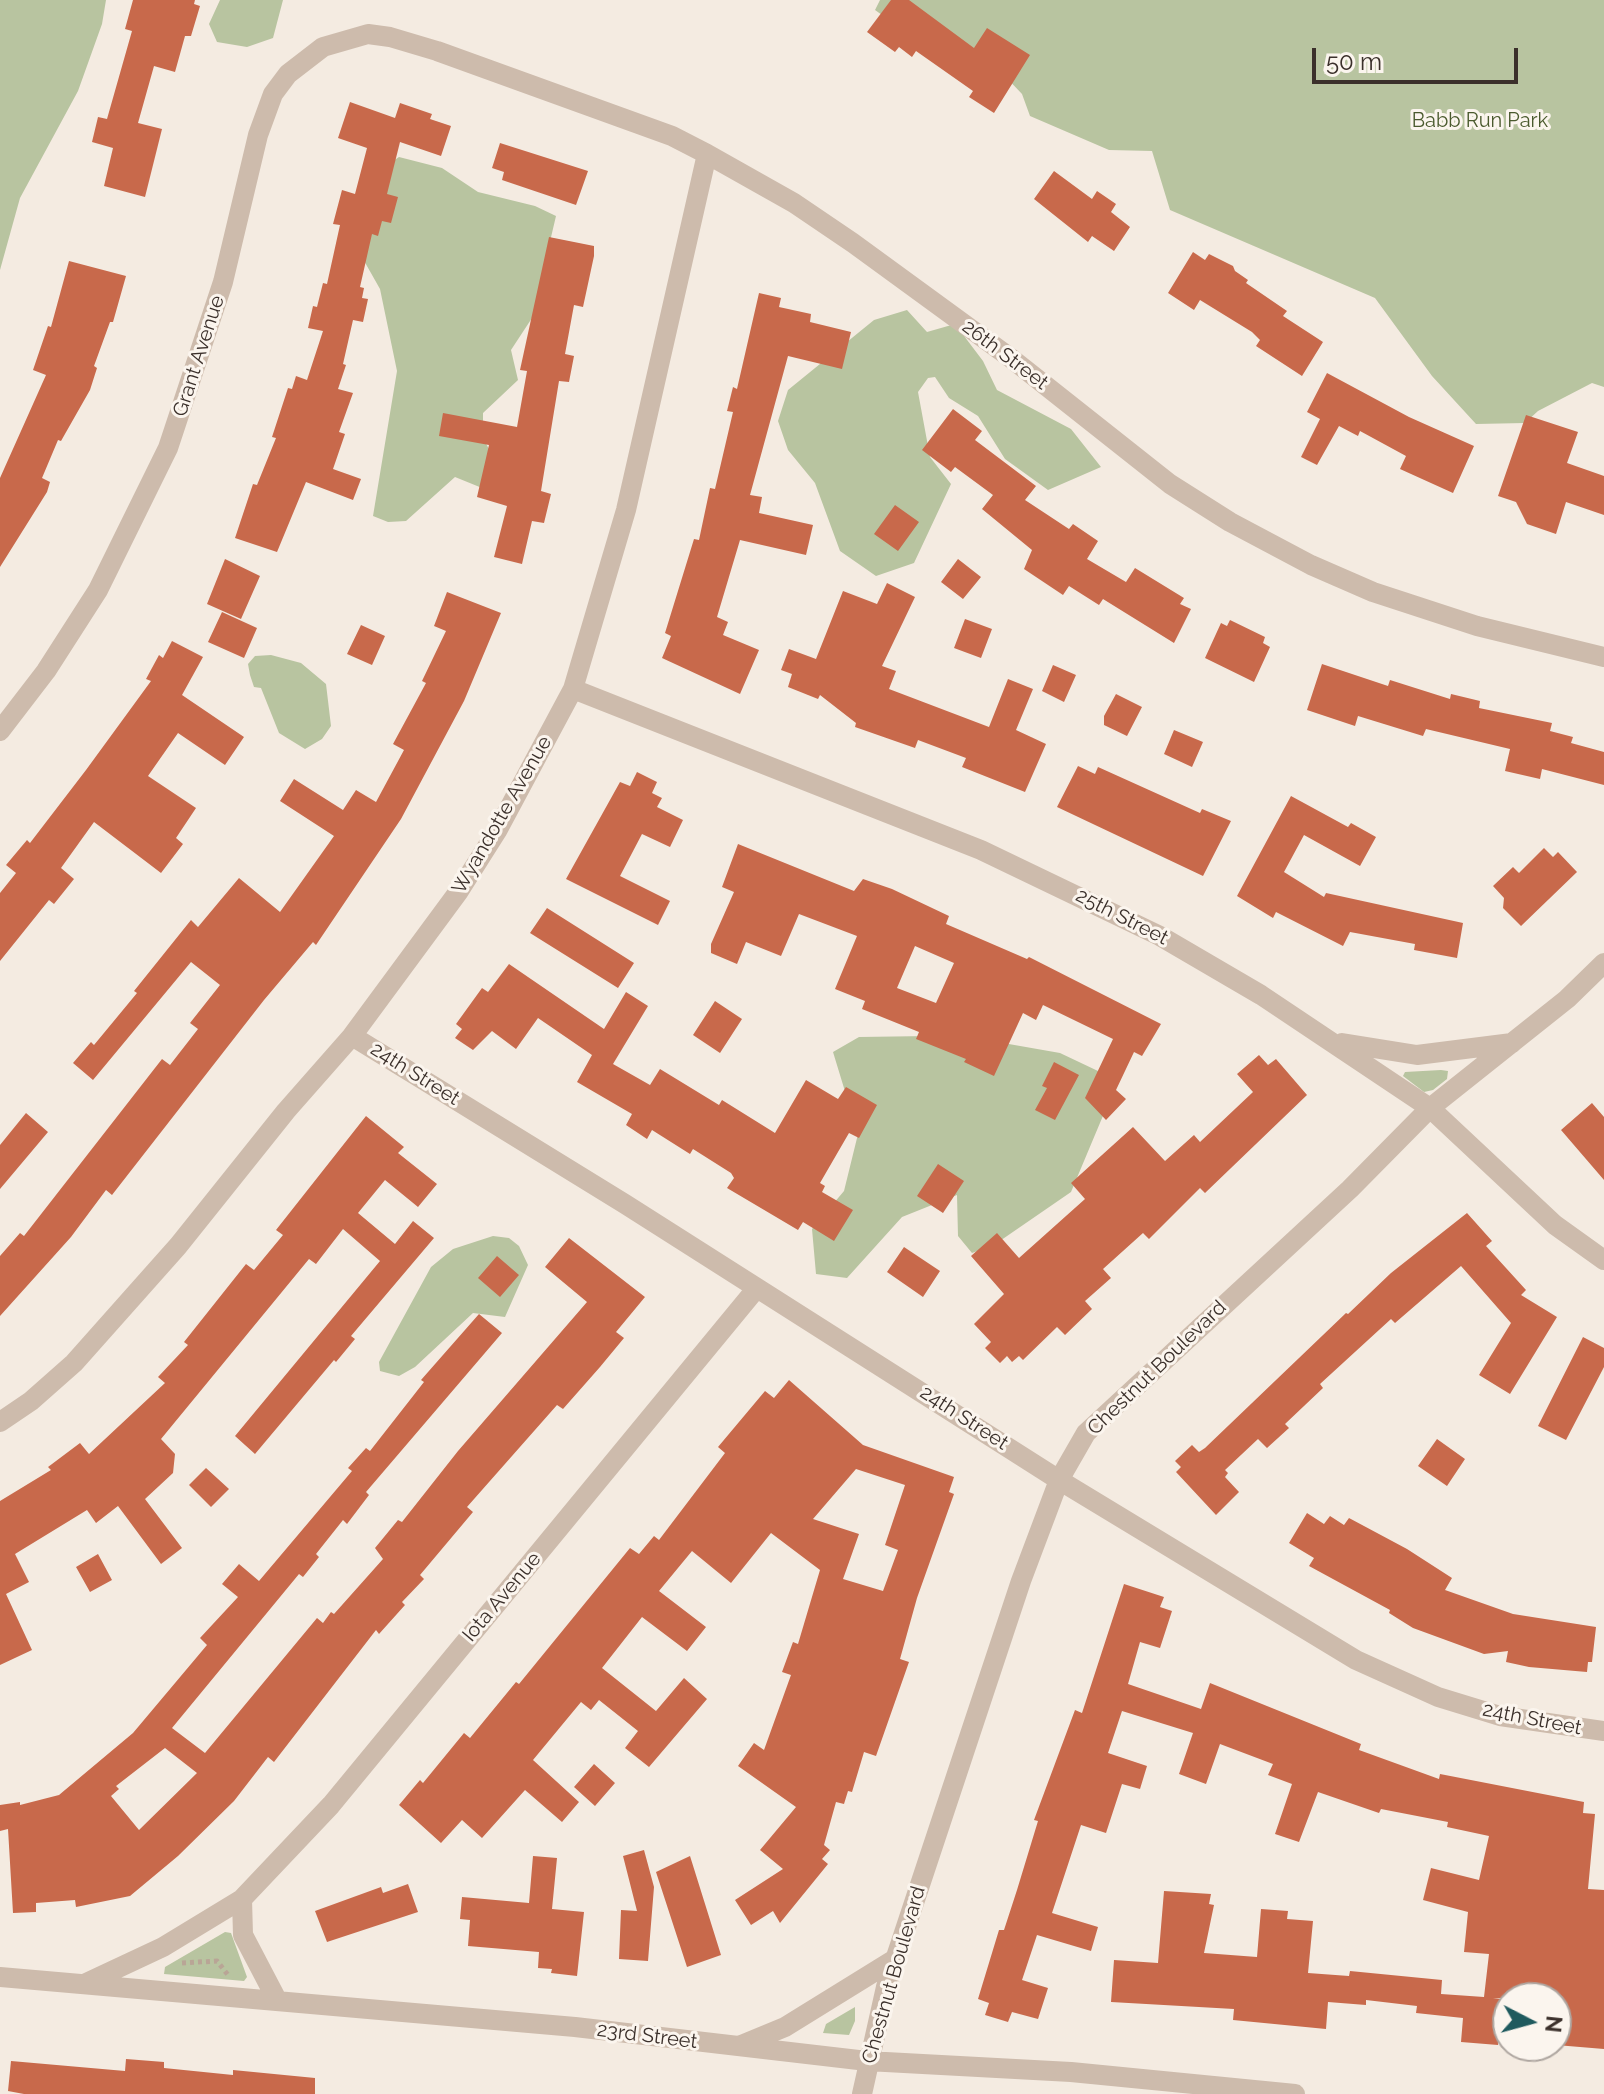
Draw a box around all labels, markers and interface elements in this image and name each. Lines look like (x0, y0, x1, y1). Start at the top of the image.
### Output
scale bar (1316, 32, 1522, 82)
text: 50 m (1326, 47, 1382, 76)
park label: Babb Run Park (1412, 109, 1548, 133)
street label: Grant Avenue (168, 292, 230, 420)
street label: 26th Street (957, 315, 1053, 395)
street label: Wyandotte Avenue (447, 732, 557, 898)
street label: 25th Street (1072, 884, 1172, 950)
street label: 24th Street (366, 1037, 464, 1111)
street label: Chestnut Boulevard (1083, 1296, 1231, 1440)
street label: 24th Street (915, 1381, 1013, 1455)
street label: Iota Avenue (458, 1547, 546, 1647)
street label: 24th Street (1481, 1698, 1583, 1740)
street label: Chestnut Boulevard (857, 1884, 931, 2066)
north arrow (1492, 1982, 1572, 2062)
text: N (1540, 2015, 1568, 2034)
street label: 23rd Street (595, 2018, 699, 2054)

